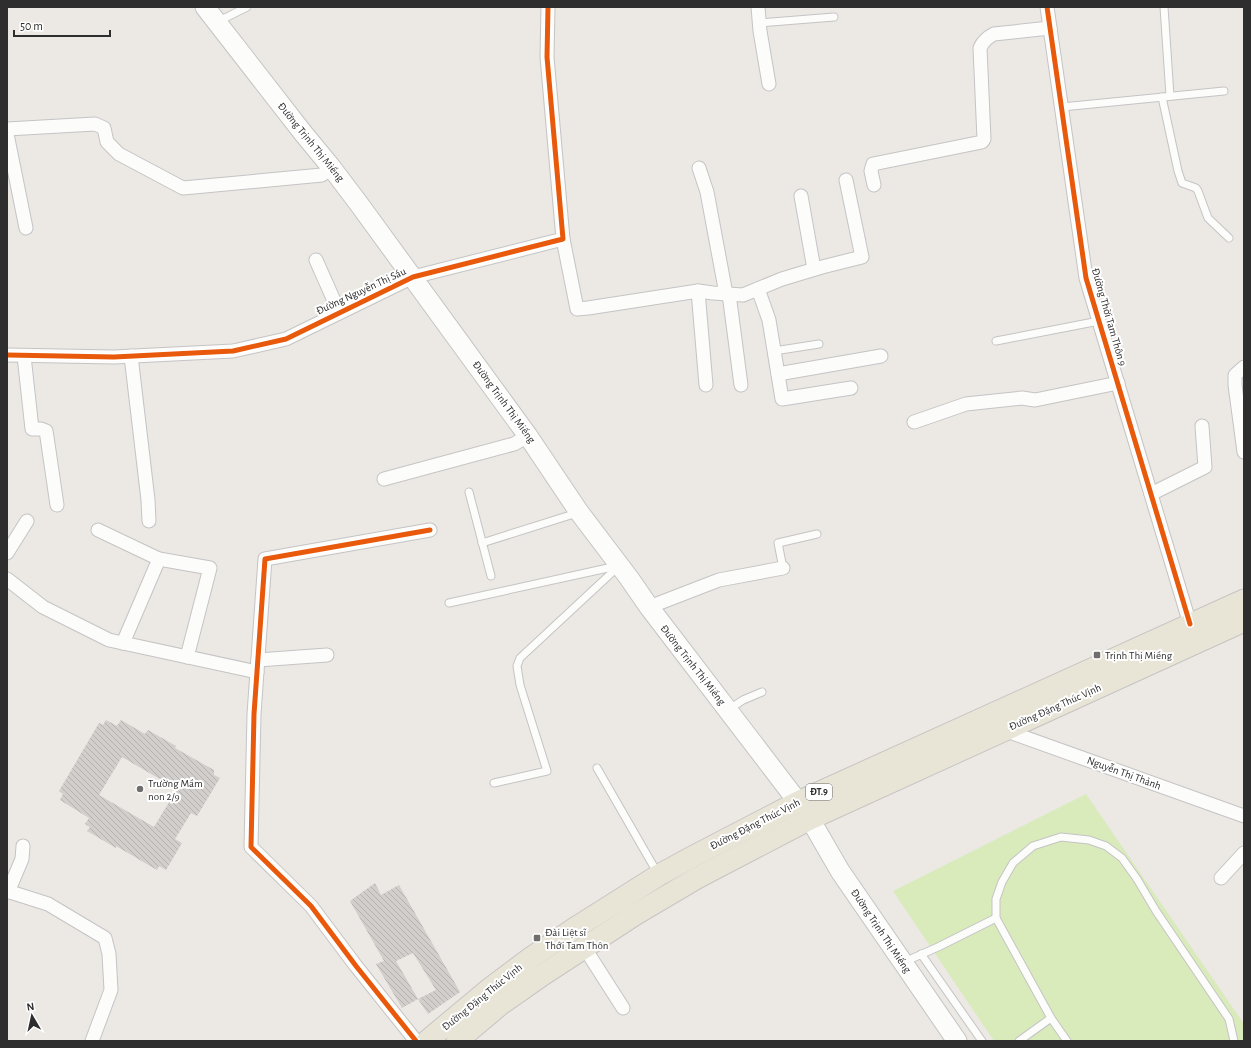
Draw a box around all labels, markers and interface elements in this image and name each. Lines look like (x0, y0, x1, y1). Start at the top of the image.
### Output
scale bar (14, 12, 110, 38)
text: 50 m (20, 20, 43, 32)
street label: Đường Trịnh Thị Miếng (276, 100, 347, 184)
street label: Đường Nguyễn Thị Sáu (314, 265, 408, 317)
street label: Đường Thời Tam Thôn 9 (1090, 267, 1128, 367)
street label: Đường Trịnh Thị Miếng (471, 359, 538, 446)
street label: Đường Trịnh Thị Miếng (658, 623, 728, 708)
marker: Trịnh Thị Miếng (1092, 650, 1102, 660)
place label: Trịnh Thị Miếng (1105, 650, 1173, 661)
street label: Đường Đặng Thúc Vịnh (1007, 682, 1103, 732)
street label: Nguyễn Thị Thảnh (1085, 754, 1163, 792)
place label: Trường Mầm non 2/9 (148, 778, 203, 802)
marker: Trường Mầm non 2/9 (135, 784, 145, 794)
road number: ĐT.9 (806, 784, 832, 800)
street label: Đường Đặng Thúc Vịnh (708, 796, 802, 852)
street label: Đường Trịnh Thị Miếng (849, 887, 913, 975)
place label: Đài Liệt sĩ Thới Tam Thôn (545, 927, 608, 951)
marker: Đài Liệt sĩ Thới Tam Thôn (532, 933, 542, 943)
street label: Đường Đặng Thúc Vịnh (440, 961, 524, 1033)
north arrow (12, 996, 52, 1036)
text: N (26, 1001, 35, 1013)

